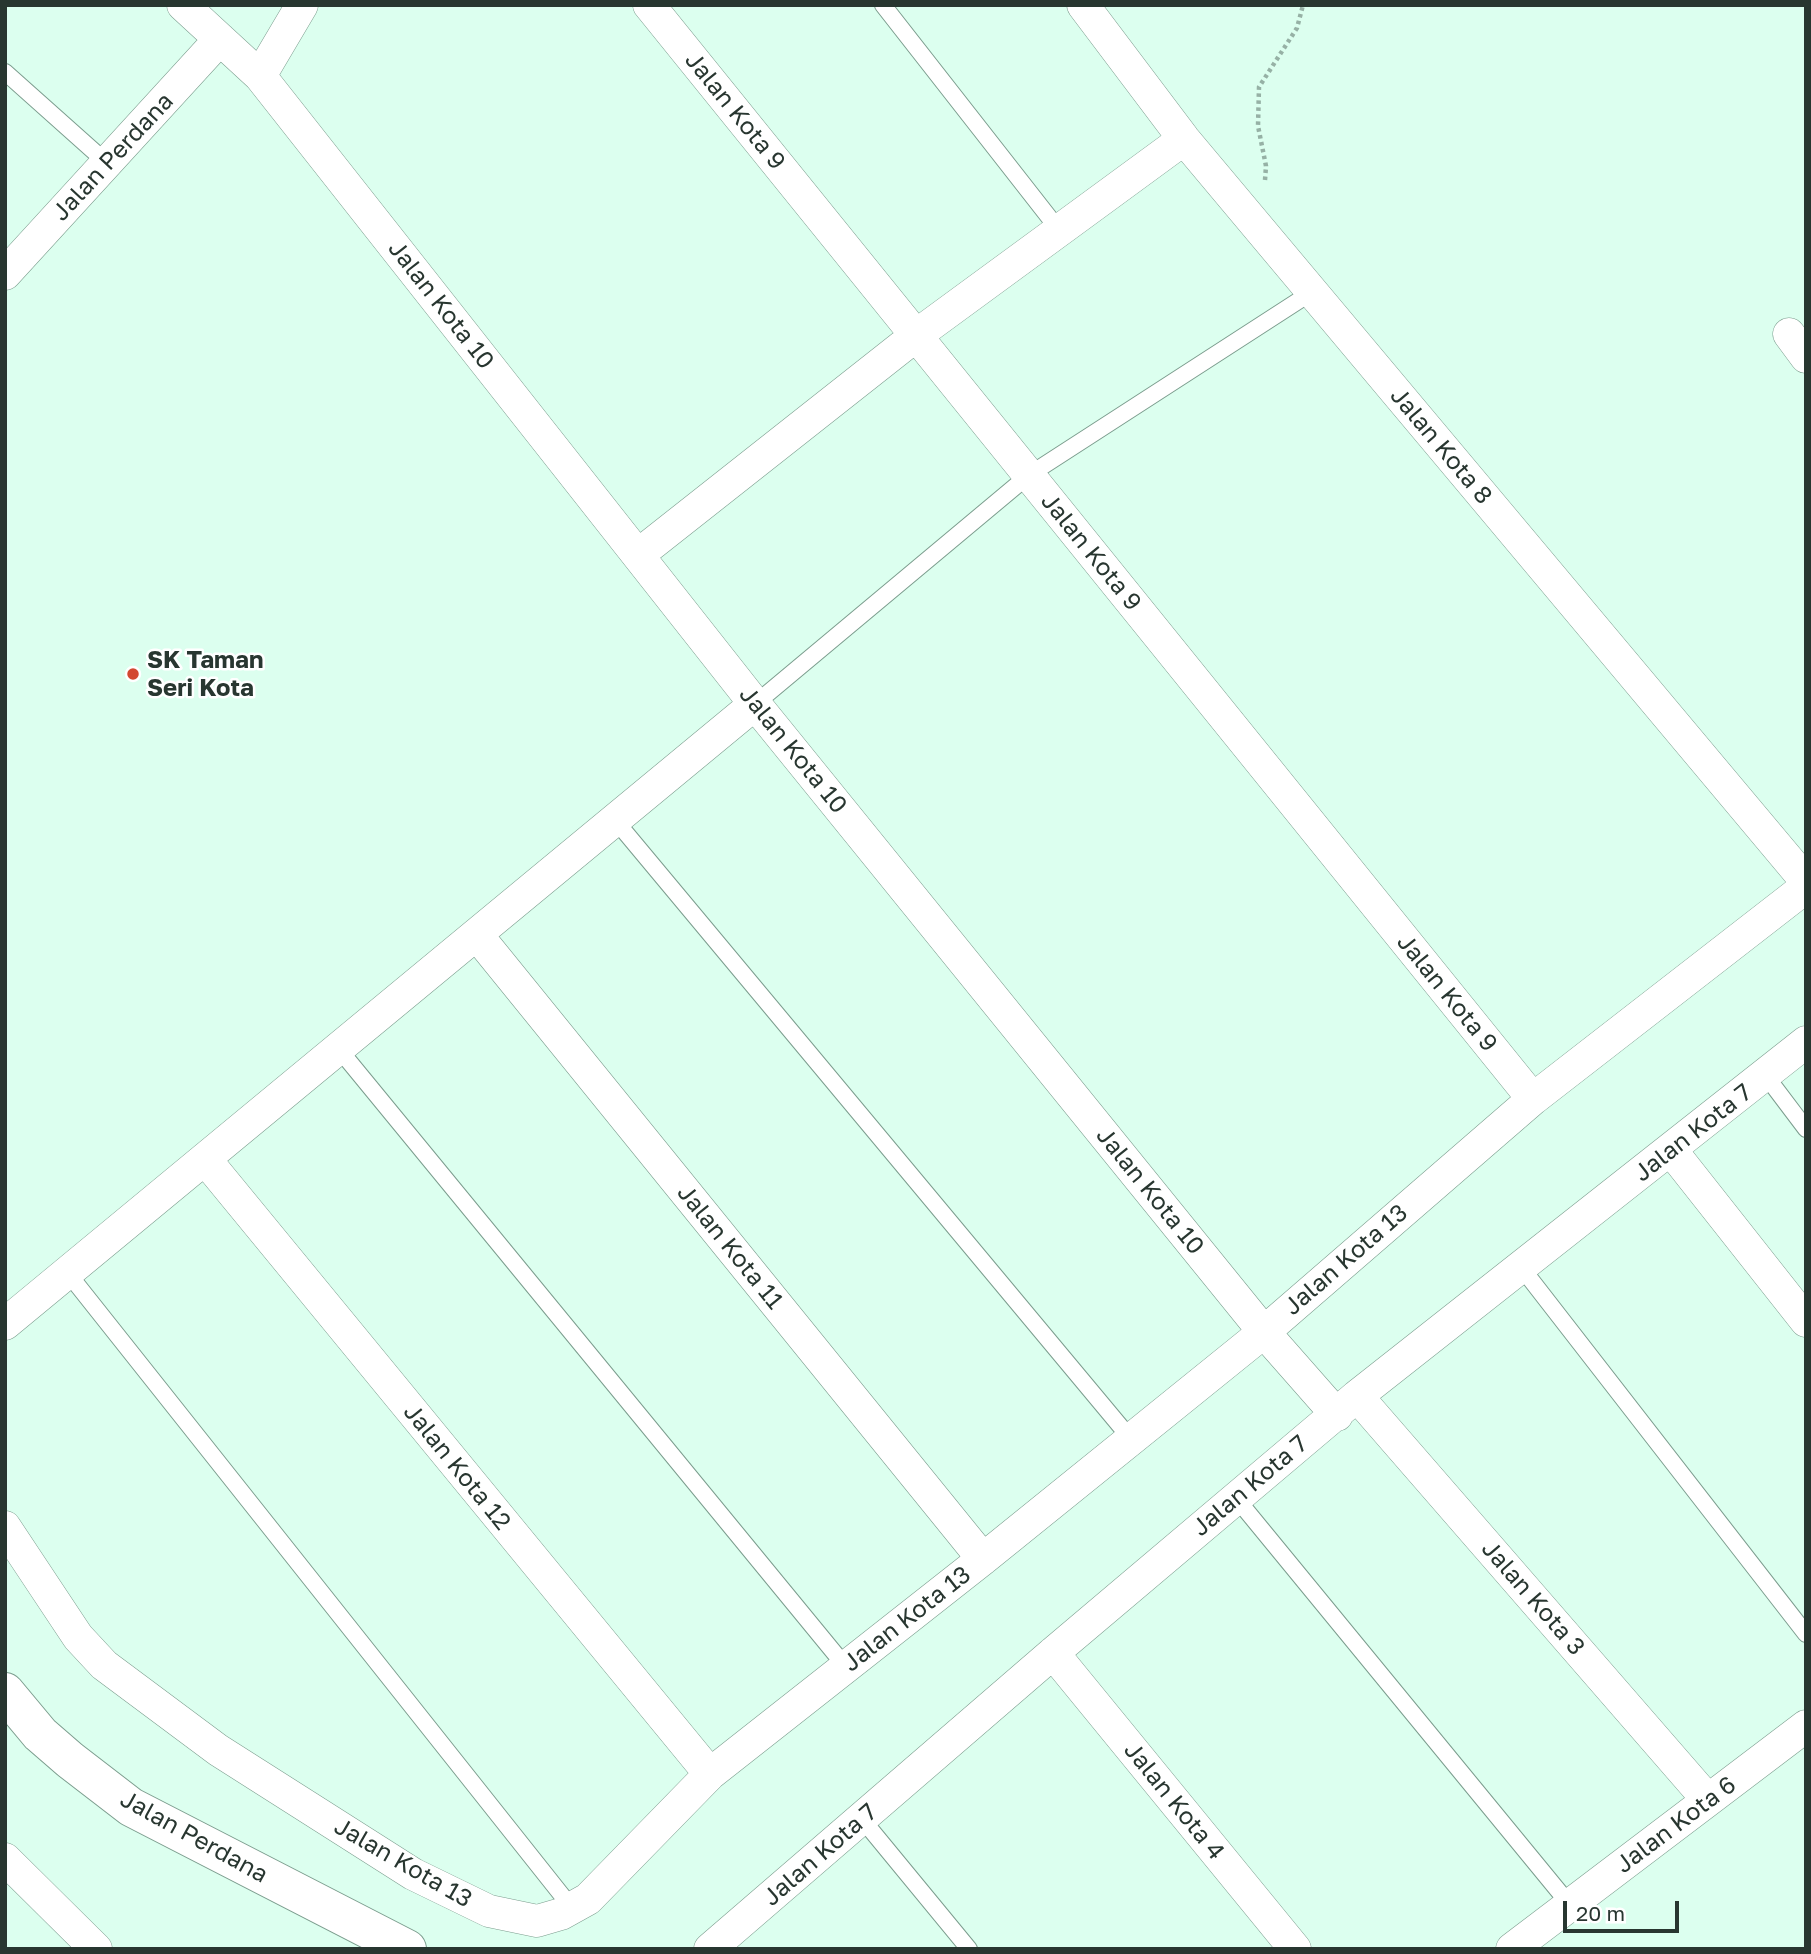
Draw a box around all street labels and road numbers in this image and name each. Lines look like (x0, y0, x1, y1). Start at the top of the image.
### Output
street label: Jalan Kota 9 (679, 46, 791, 176)
street label: Jalan Perdana (47, 87, 179, 227)
street label: Jalan Kota 10 (382, 235, 500, 375)
street label: Jalan Kota 8 (1384, 382, 1498, 510)
street label: Jalan Kota 9 (1035, 487, 1147, 617)
street label: Jalan Kota 10 (733, 681, 853, 819)
street label: Jalan Kota 9 (1391, 928, 1503, 1058)
street label: Jalan Kota 7 (1628, 1078, 1758, 1188)
street label: Jalan Kota 10 (1090, 1122, 1210, 1260)
street label: Jalan Kota 11 (671, 1179, 789, 1315)
street label: Jalan Kota 13 (1278, 1199, 1414, 1321)
street label: Jalan Kota 12 (397, 1398, 517, 1536)
street label: Jalan Kota 7 (1187, 1430, 1313, 1542)
street label: Jalan Kota 3 (1475, 1535, 1591, 1661)
street label: Jalan Kota 13 (837, 1560, 977, 1678)
street label: Jalan Kota 4 (1118, 1736, 1230, 1866)
street label: Jalan Kota 6 (1610, 1770, 1742, 1880)
street label: Jalan Perdana (115, 1785, 273, 1889)
street label: Jalan Kota 7 (757, 1798, 883, 1912)
street label: Jalan Kota 13 (329, 1812, 477, 1914)

